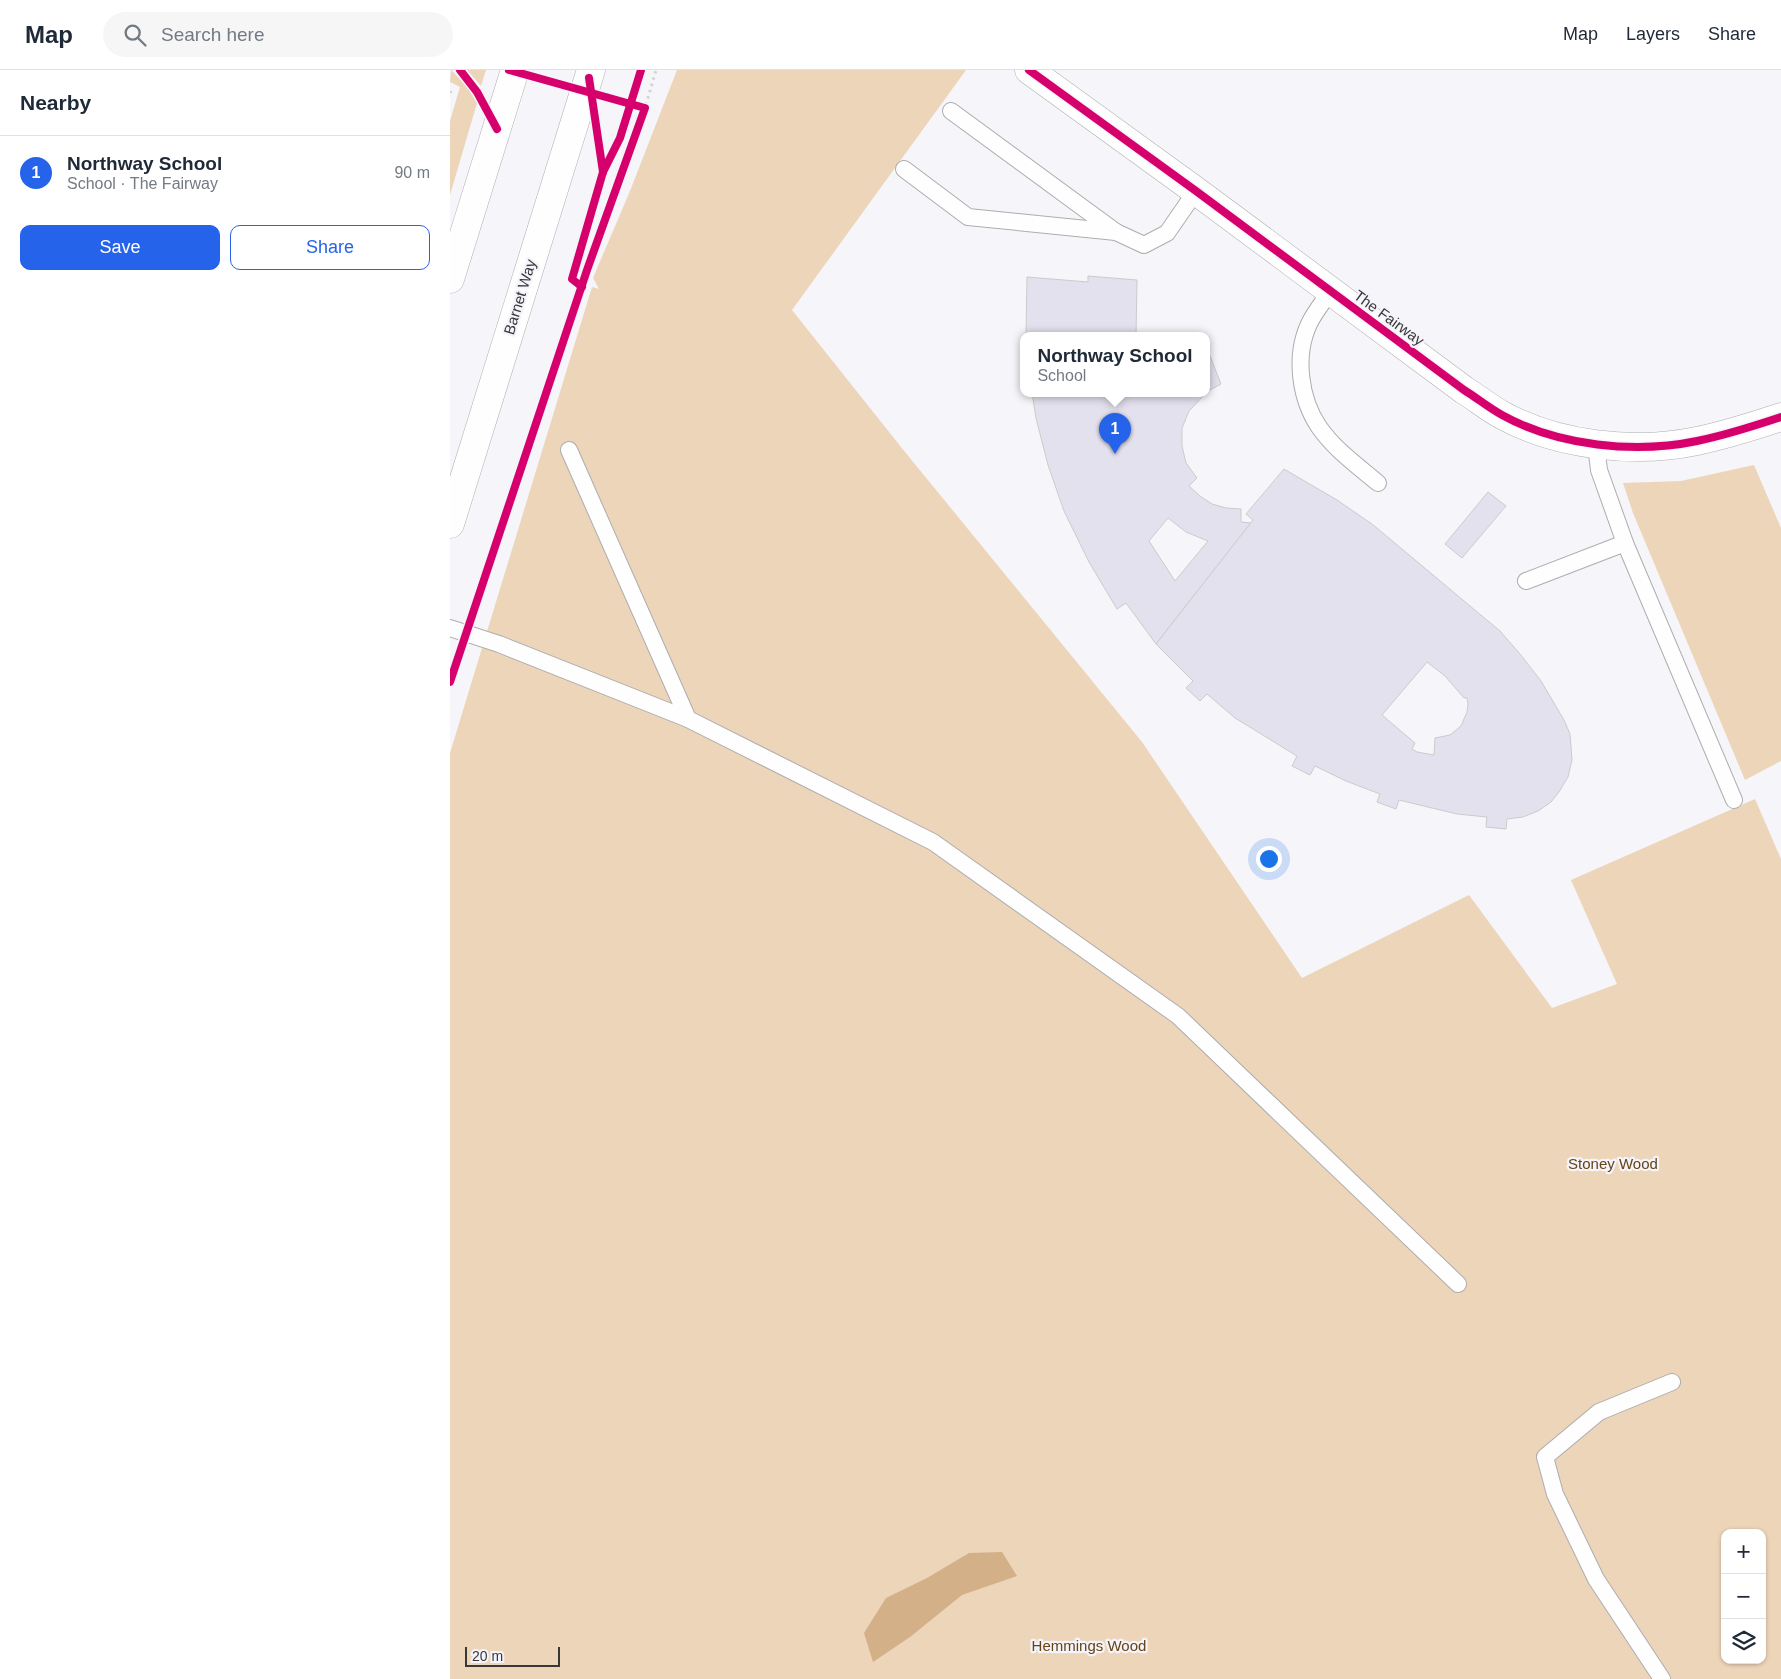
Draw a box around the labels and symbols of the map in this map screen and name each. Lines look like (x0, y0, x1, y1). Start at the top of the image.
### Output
street label: Barnet Way (500, 257, 539, 337)
street label: The Fairway (1351, 286, 1428, 349)
pin: 1 (1099, 413, 1131, 454)
your location (1256, 846, 1282, 872)
park label: Stoney Wood (1568, 1155, 1658, 1172)
park label: Hemmings Wood (1032, 1637, 1146, 1654)
scale bar (465, 1644, 560, 1667)

